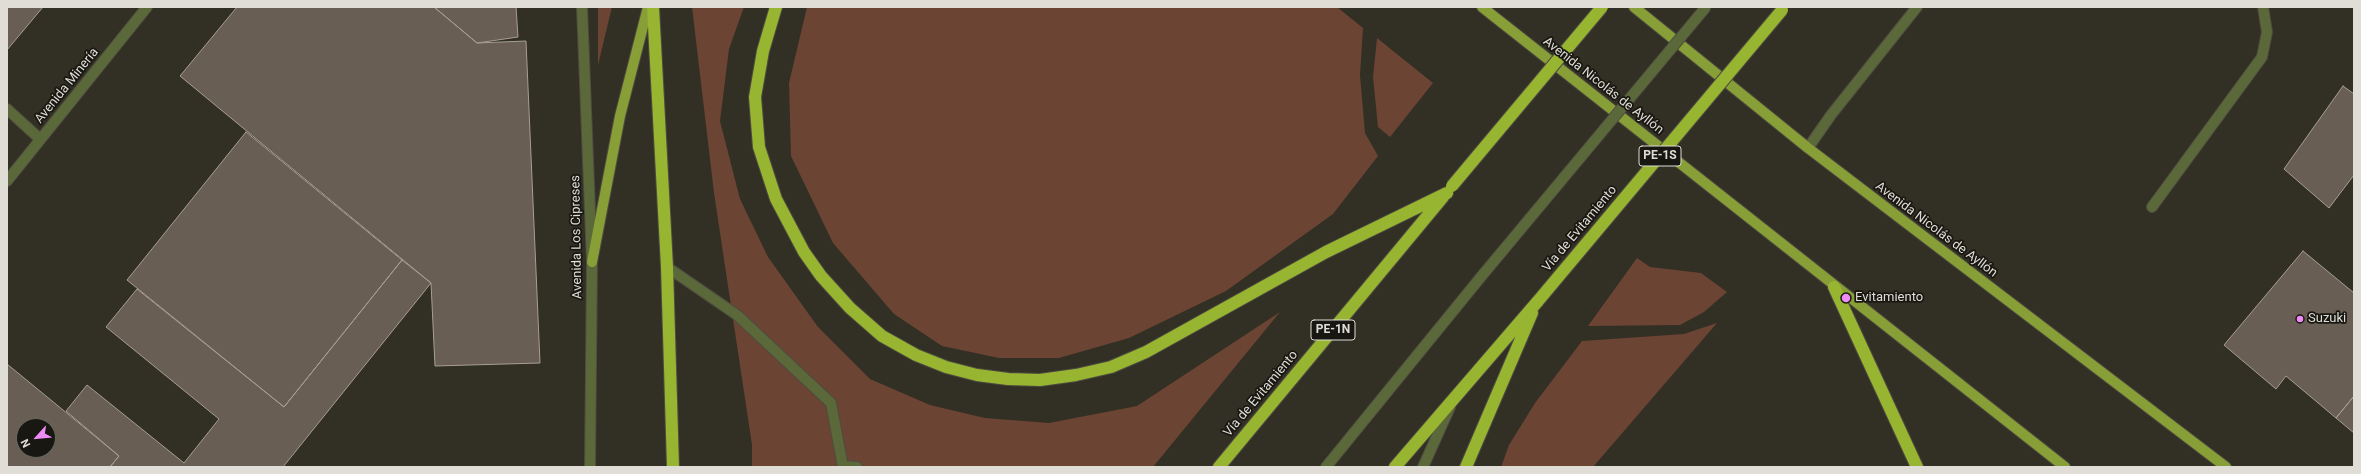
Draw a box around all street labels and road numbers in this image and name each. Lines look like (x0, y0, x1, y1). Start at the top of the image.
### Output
street label: Avenida Nicolás de Ayllón (1540, 34, 1666, 138)
street label: Avenida Minería (32, 45, 102, 127)
road number: PE-1S (1639, 146, 1681, 166)
street label: Avenida Los Cipreses (568, 175, 586, 299)
street label: Avenida Nicolás de Ayllón (1872, 179, 2000, 281)
street label: Vía de Evitamiento (1540, 183, 1620, 275)
road number: PE-1N (1311, 320, 1355, 340)
street label: Vía de Evitamiento (1221, 348, 1301, 440)

